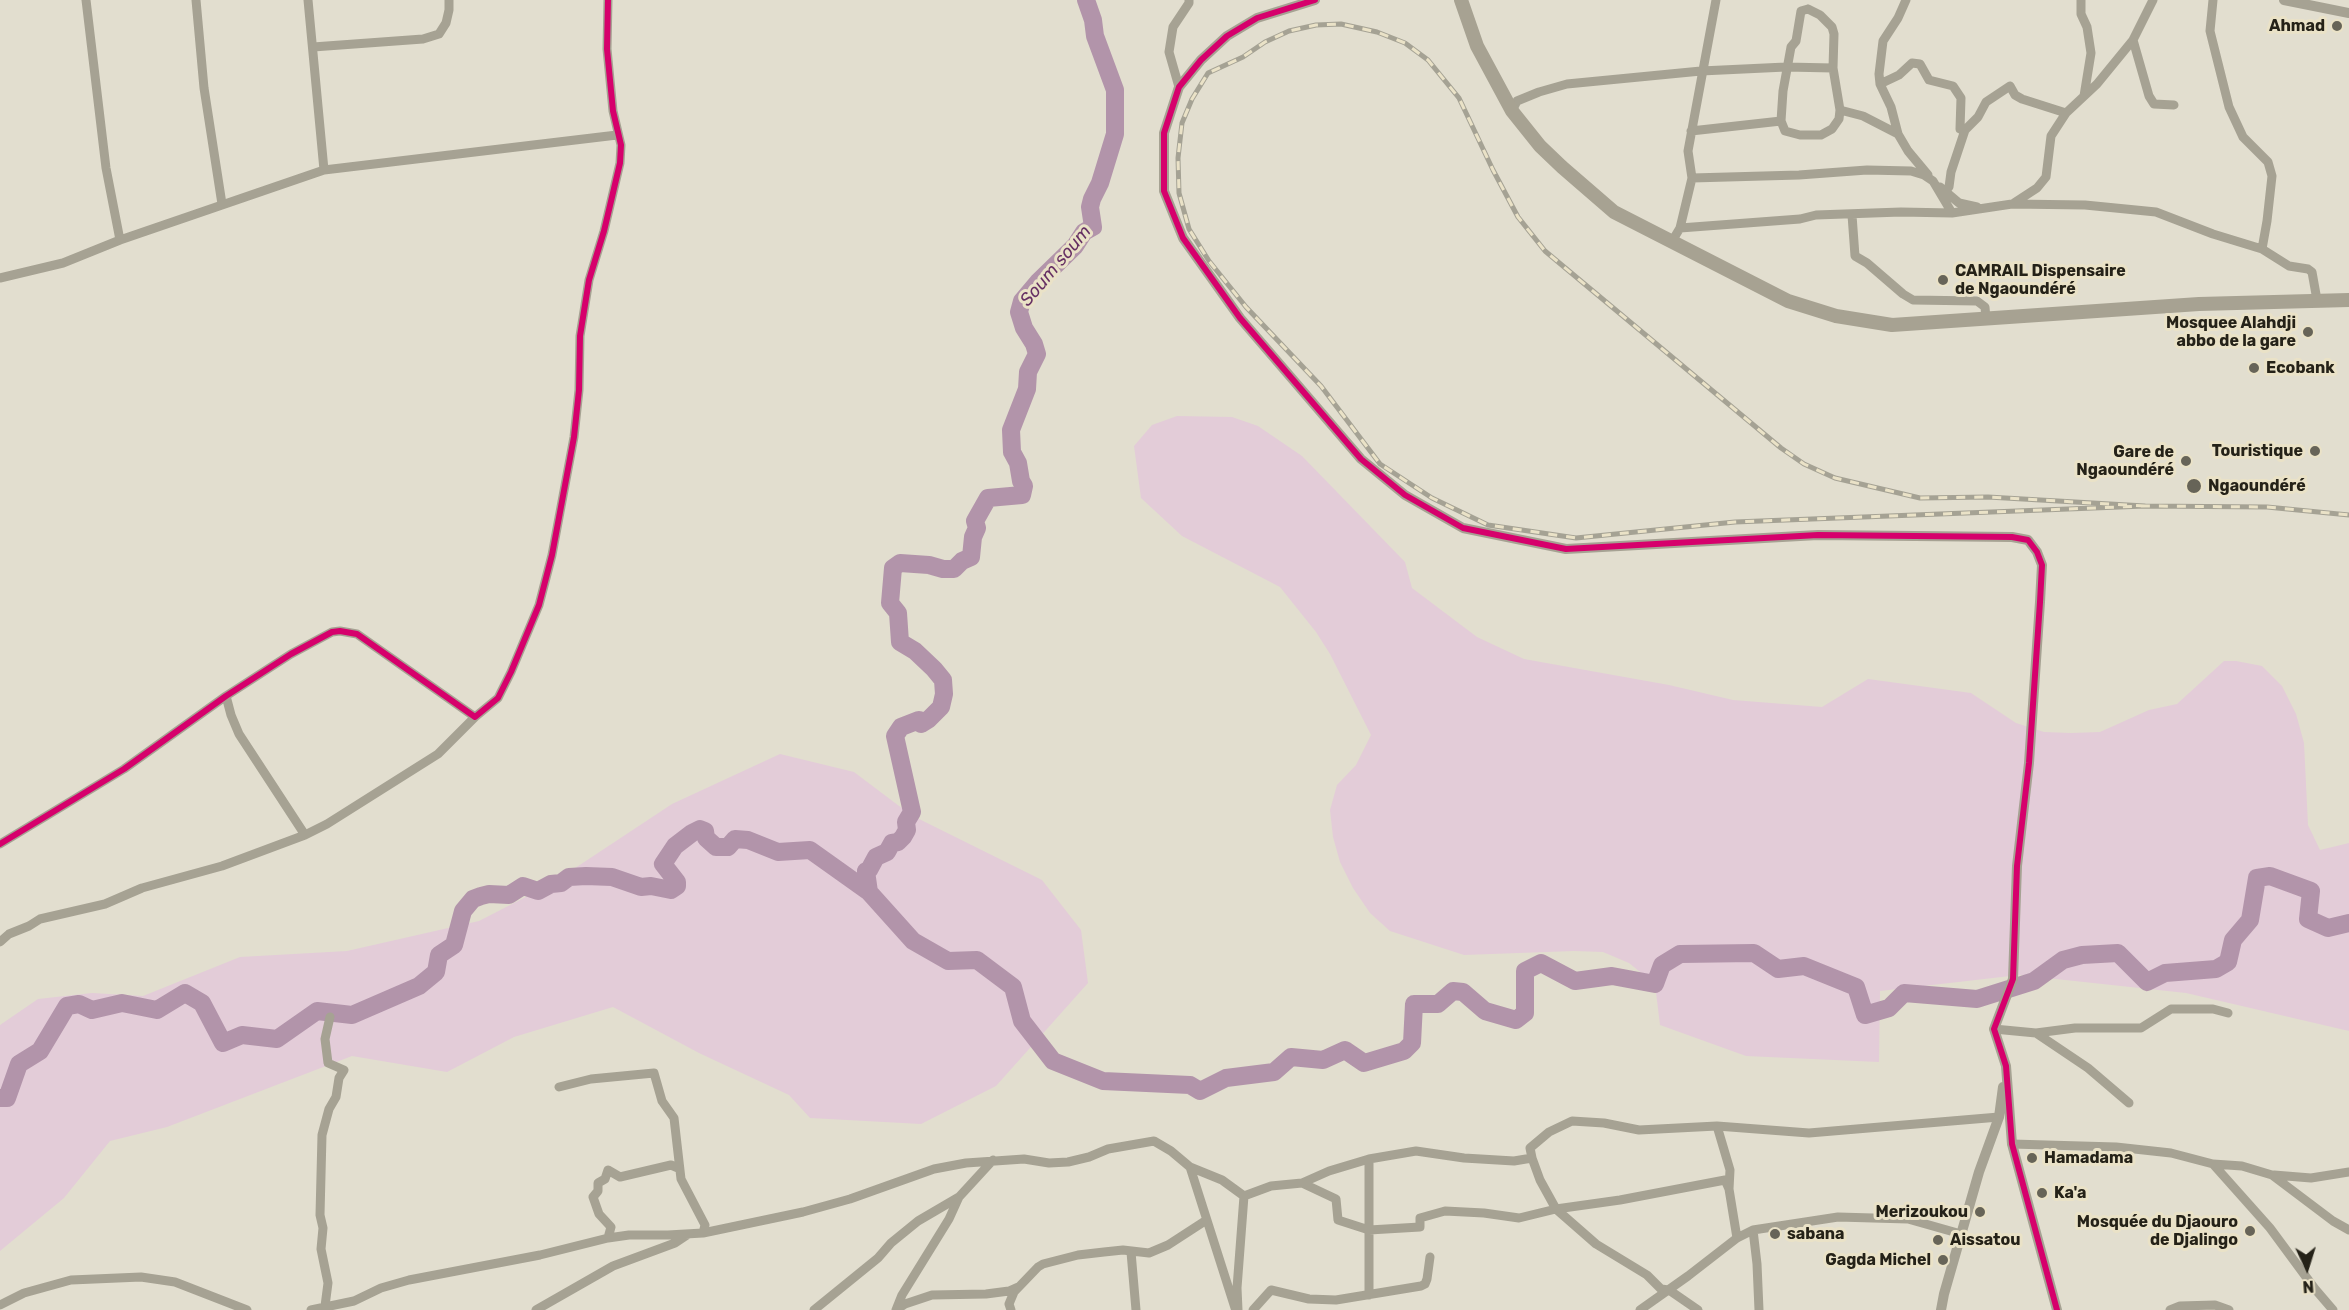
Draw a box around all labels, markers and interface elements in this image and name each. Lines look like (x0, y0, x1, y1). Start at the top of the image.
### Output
place label: Ahmad (2269, 16, 2325, 36)
marker: Ahmad (2330, 19, 2344, 33)
water label: Soum soum (1016, 221, 1096, 311)
place label: CAMRAIL Dispensaire de Ngaoundéré (1955, 261, 2126, 299)
marker: CAMRAIL Dispensaire de Ngaoundéré (1936, 273, 1950, 287)
place label: Mosquee Alahdji abbo de la gare (2166, 313, 2296, 351)
marker: Mosquee Alahdji abbo de la gare (2301, 325, 2315, 339)
place label: Ecobank (2266, 358, 2335, 378)
marker: Ecobank (2247, 361, 2261, 375)
place label: Touristique (2212, 441, 2303, 461)
place label: Gare de Ngaoundéré (2076, 442, 2174, 480)
marker: Touristique (2308, 444, 2322, 458)
marker: Gare de Ngaoundéré (2179, 454, 2193, 468)
place label: Ngaoundéré (2208, 476, 2306, 496)
marker: Ngaoundéré (2185, 477, 2203, 495)
place label: Hamadama (2044, 1148, 2133, 1168)
marker: Hamadama (2025, 1151, 2039, 1165)
place label: Ka'a (2054, 1183, 2087, 1203)
marker: Ka'a (2035, 1186, 2049, 1200)
place label: Merizoukou (1876, 1202, 1968, 1222)
marker: Merizoukou (1973, 1205, 1987, 1219)
place label: Mosquée du Djaouro de Djalingo (2077, 1212, 2238, 1250)
place label: sabana (1787, 1224, 1845, 1244)
marker: Mosquée du Djaouro de Djalingo (2243, 1224, 2257, 1238)
marker: sabana (1768, 1227, 1782, 1241)
place label: Aissatou (1950, 1230, 2021, 1250)
marker: Aissatou (1931, 1233, 1945, 1247)
north arrow (2277, 1238, 2337, 1298)
place label: Gagda Michel (1825, 1250, 1931, 1270)
marker: Gagda Michel (1936, 1253, 1950, 1267)
text: N (2302, 1277, 2315, 1296)

